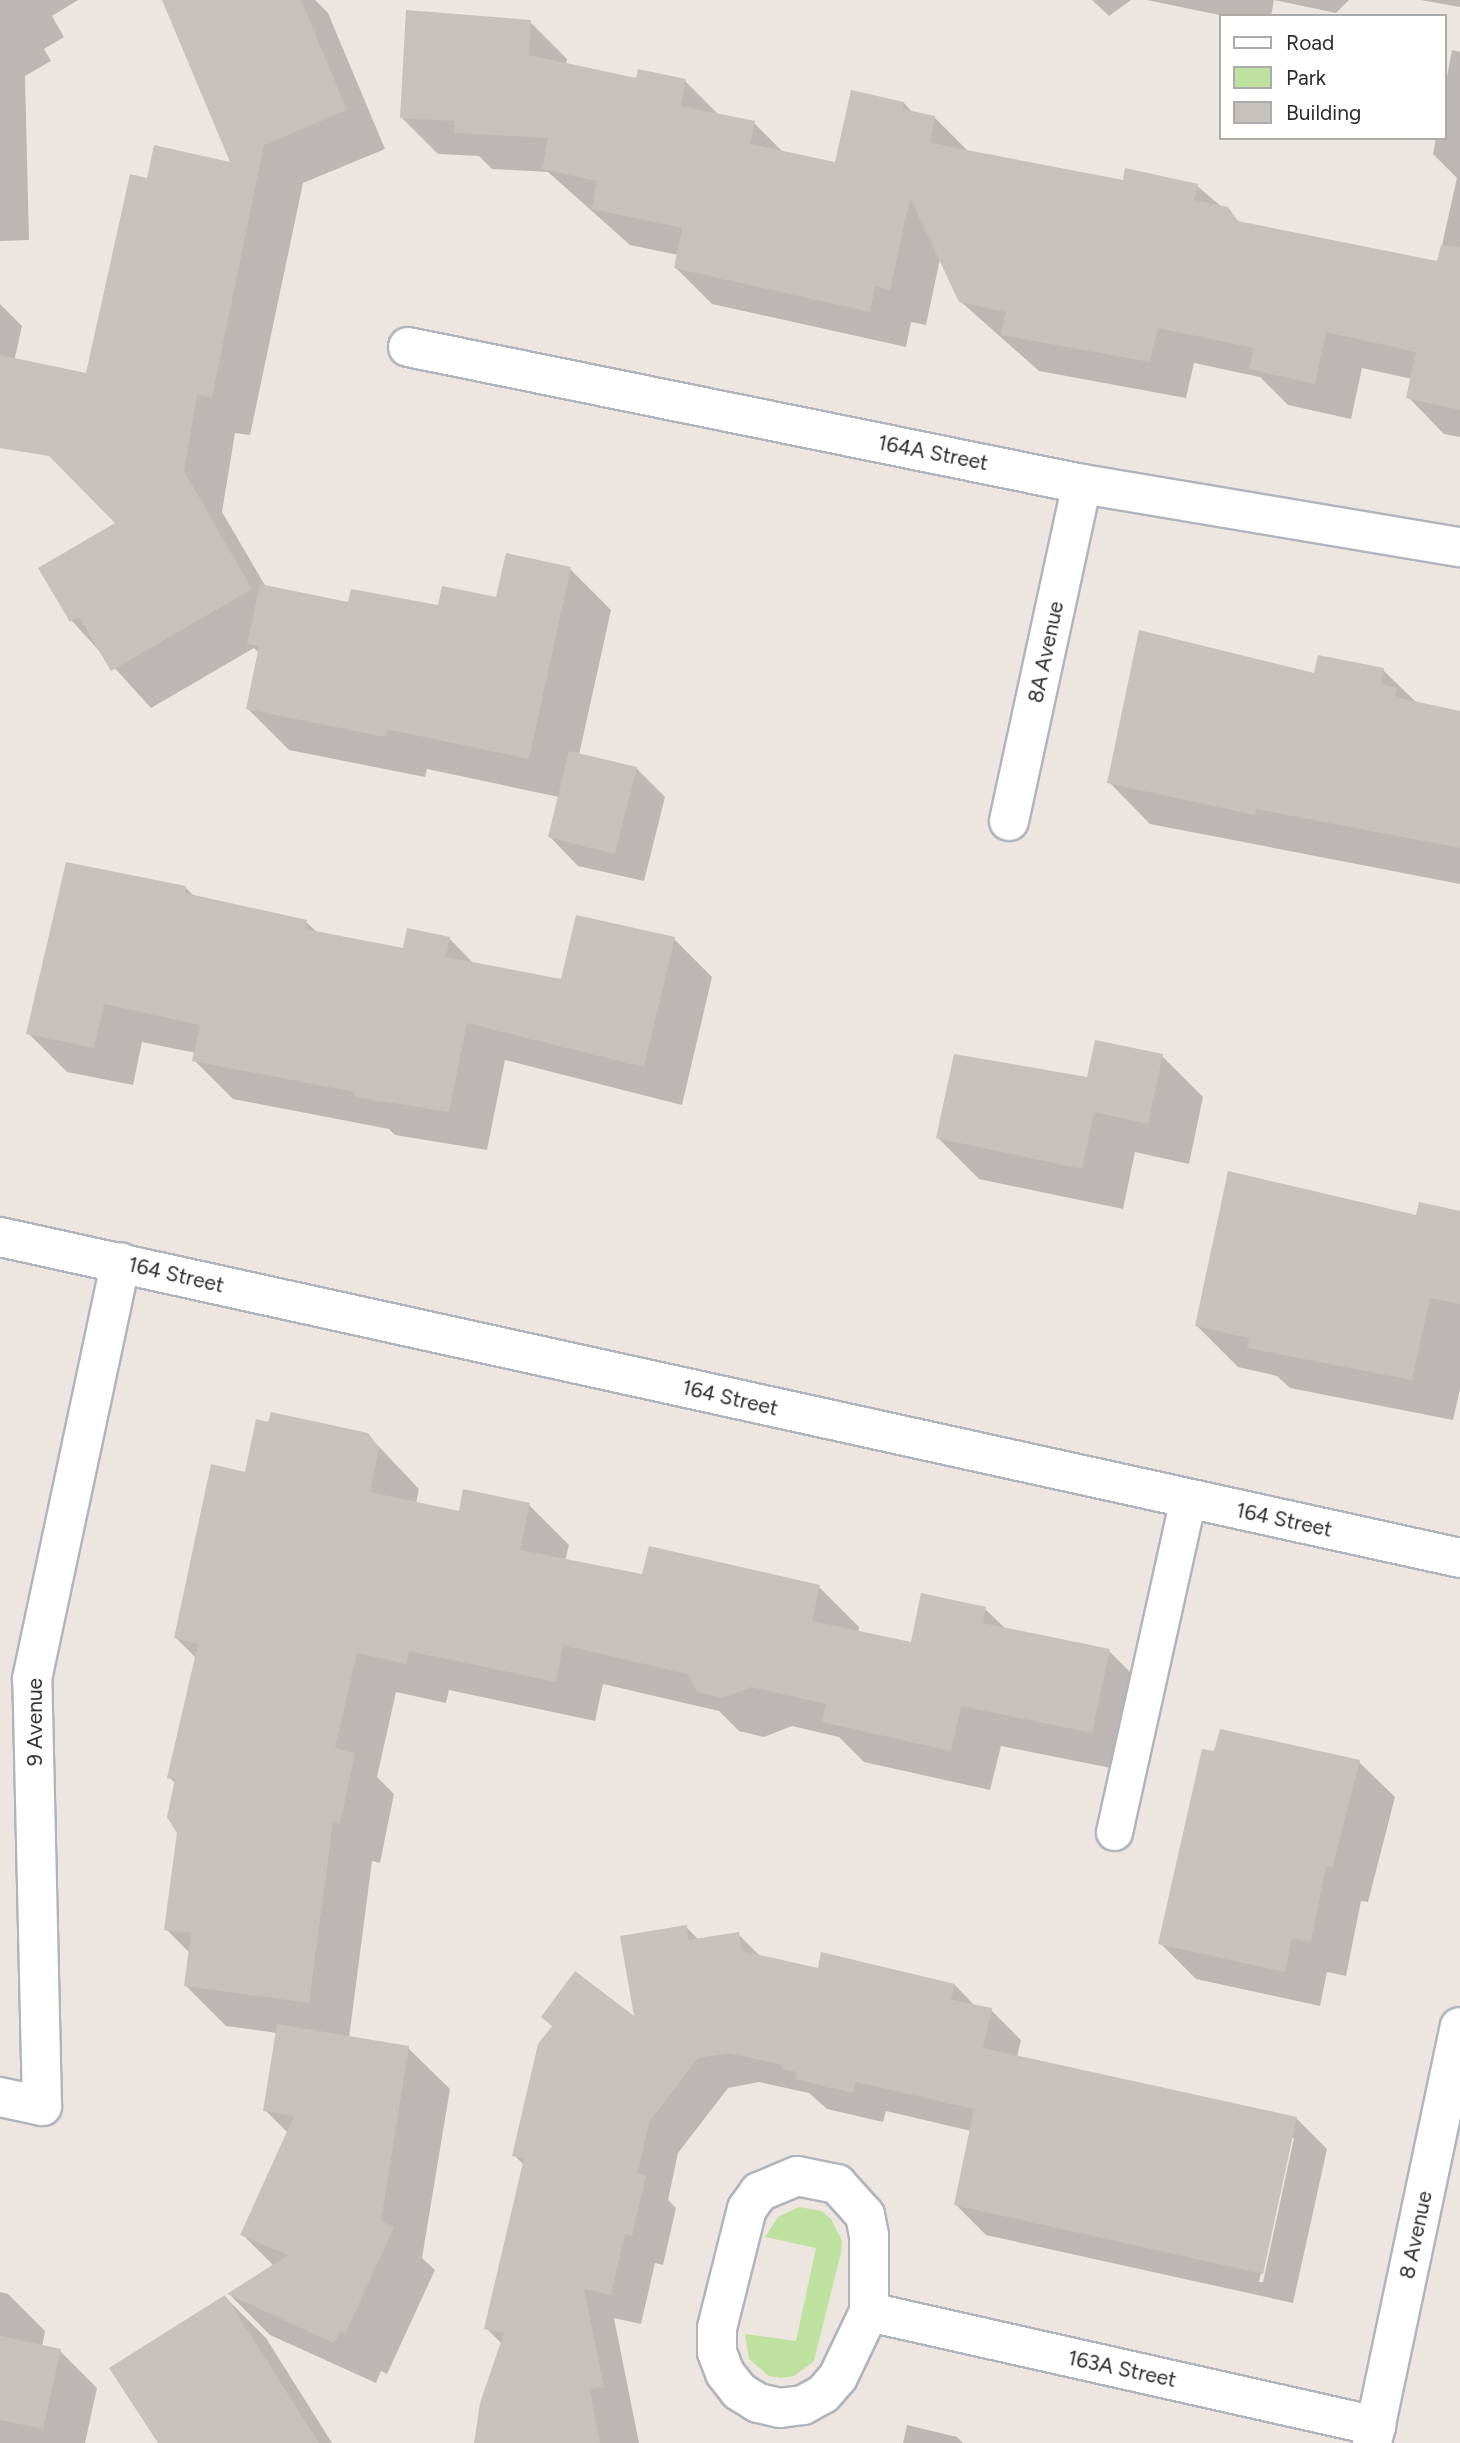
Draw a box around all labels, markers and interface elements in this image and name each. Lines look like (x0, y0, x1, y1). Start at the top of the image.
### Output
legend (1218, 14, 1446, 140)
text: Road (1286, 30, 1334, 55)
text: Park (1286, 65, 1326, 90)
text: Building (1286, 100, 1361, 125)
street label: 164A Street (876, 430, 990, 476)
street label: 8A Avenue (1023, 599, 1069, 705)
street label: 164 Street (126, 1252, 226, 1298)
street label: 164 Street (680, 1375, 780, 1421)
street label: 164 Street (1234, 1498, 1334, 1542)
street label: 9 Avenue (22, 1678, 48, 1766)
street label: 8 Avenue (1394, 2189, 1438, 2281)
street label: 163A Street (1065, 2345, 1179, 2393)

